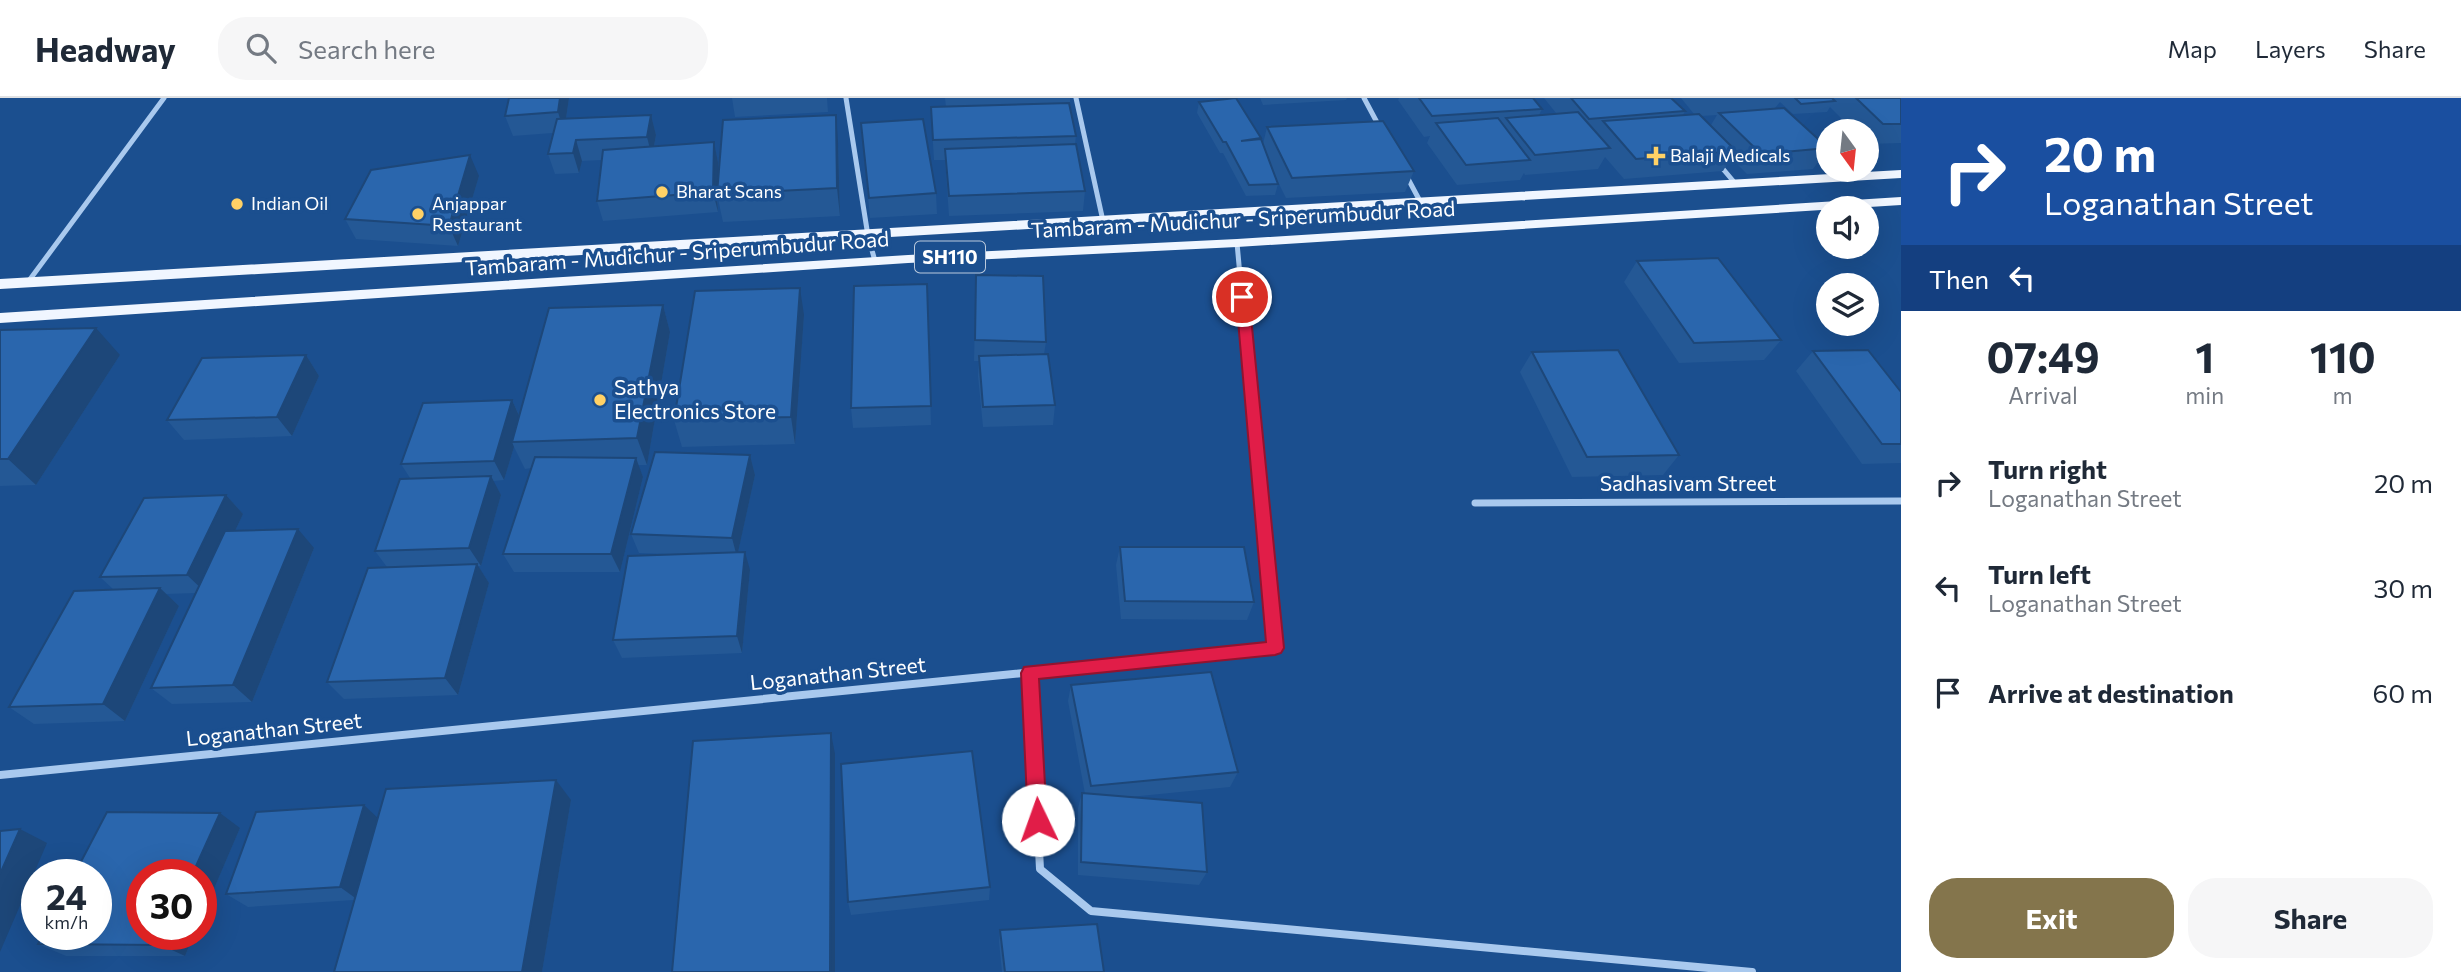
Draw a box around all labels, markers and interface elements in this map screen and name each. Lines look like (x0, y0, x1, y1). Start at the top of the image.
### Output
search box (218, 17, 708, 80)
text: Headway (35, 28, 176, 69)
icon: search (242, 29, 280, 67)
text: Search here (298, 33, 436, 64)
text: Map (2168, 34, 2217, 63)
text: Layers (2255, 34, 2326, 63)
text: Share (2364, 34, 2426, 63)
north arrow (1816, 119, 1880, 182)
map controls (1816, 119, 1879, 336)
text: 20 m (2044, 122, 2156, 182)
icon: right (1929, 126, 2020, 217)
place label: Balaji Medicals (1670, 144, 1790, 166)
marker: Balaji Medicals (1648, 148, 1664, 164)
place label: Bharat Scans (676, 180, 782, 202)
text: Loganathan Street (2044, 182, 2313, 222)
marker: Bharat Scans (654, 184, 670, 200)
place label: Indian Oil (251, 192, 328, 214)
place label: Anjappar Restaurant (432, 192, 522, 235)
street label: Tambaram - Mudichur - Sriperumbudur Road (1030, 195, 1456, 242)
marker: Indian Oil (229, 196, 245, 212)
button: sound (1816, 196, 1879, 259)
marker: Anjappar Restaurant (410, 206, 426, 222)
street label: Tambaram - Mudichur - Sriperumbudur Road (464, 225, 890, 280)
road number: SH110 (915, 242, 985, 272)
icon: left (2003, 259, 2041, 297)
text: Then (1929, 263, 1989, 294)
pin (1212, 267, 1272, 327)
button: layers (1816, 273, 1879, 336)
icon: arrive (1223, 278, 1261, 316)
text: 07:49 (1986, 330, 2100, 382)
text: 1 (2195, 330, 2214, 382)
text: 110 (2310, 330, 2376, 382)
place label: Sathya Electronics Store (614, 374, 776, 423)
text: Arrival (2008, 381, 2078, 409)
text: min (2185, 381, 2224, 409)
text: m (2333, 381, 2353, 409)
marker: Sathya Electronics Store (592, 392, 608, 408)
text: Turn right (1988, 453, 2107, 484)
icon: right (1929, 464, 1967, 502)
text: 20 m (2374, 467, 2433, 498)
street label: Sadhasivam Street (1600, 470, 1776, 495)
text: Loganathan Street (1988, 484, 2182, 512)
text: Turn left (1988, 558, 2091, 589)
icon: left (1929, 569, 1967, 607)
text: 30 m (2374, 572, 2433, 603)
text: Loganathan Street (1988, 589, 2182, 617)
street label: Loganathan Street (749, 651, 927, 694)
icon: arrive (1929, 674, 1967, 712)
text: Arrive at destination (1988, 677, 2234, 708)
text: 60 m (2373, 677, 2433, 708)
street label: Loganathan Street (185, 707, 363, 750)
position arrow (1001, 783, 1075, 857)
speed limit sign: 30 (126, 859, 217, 950)
text: 24 (46, 874, 87, 917)
button: Exit (1929, 878, 2174, 958)
button: Share (2188, 878, 2433, 958)
text: km/h (45, 911, 88, 933)

